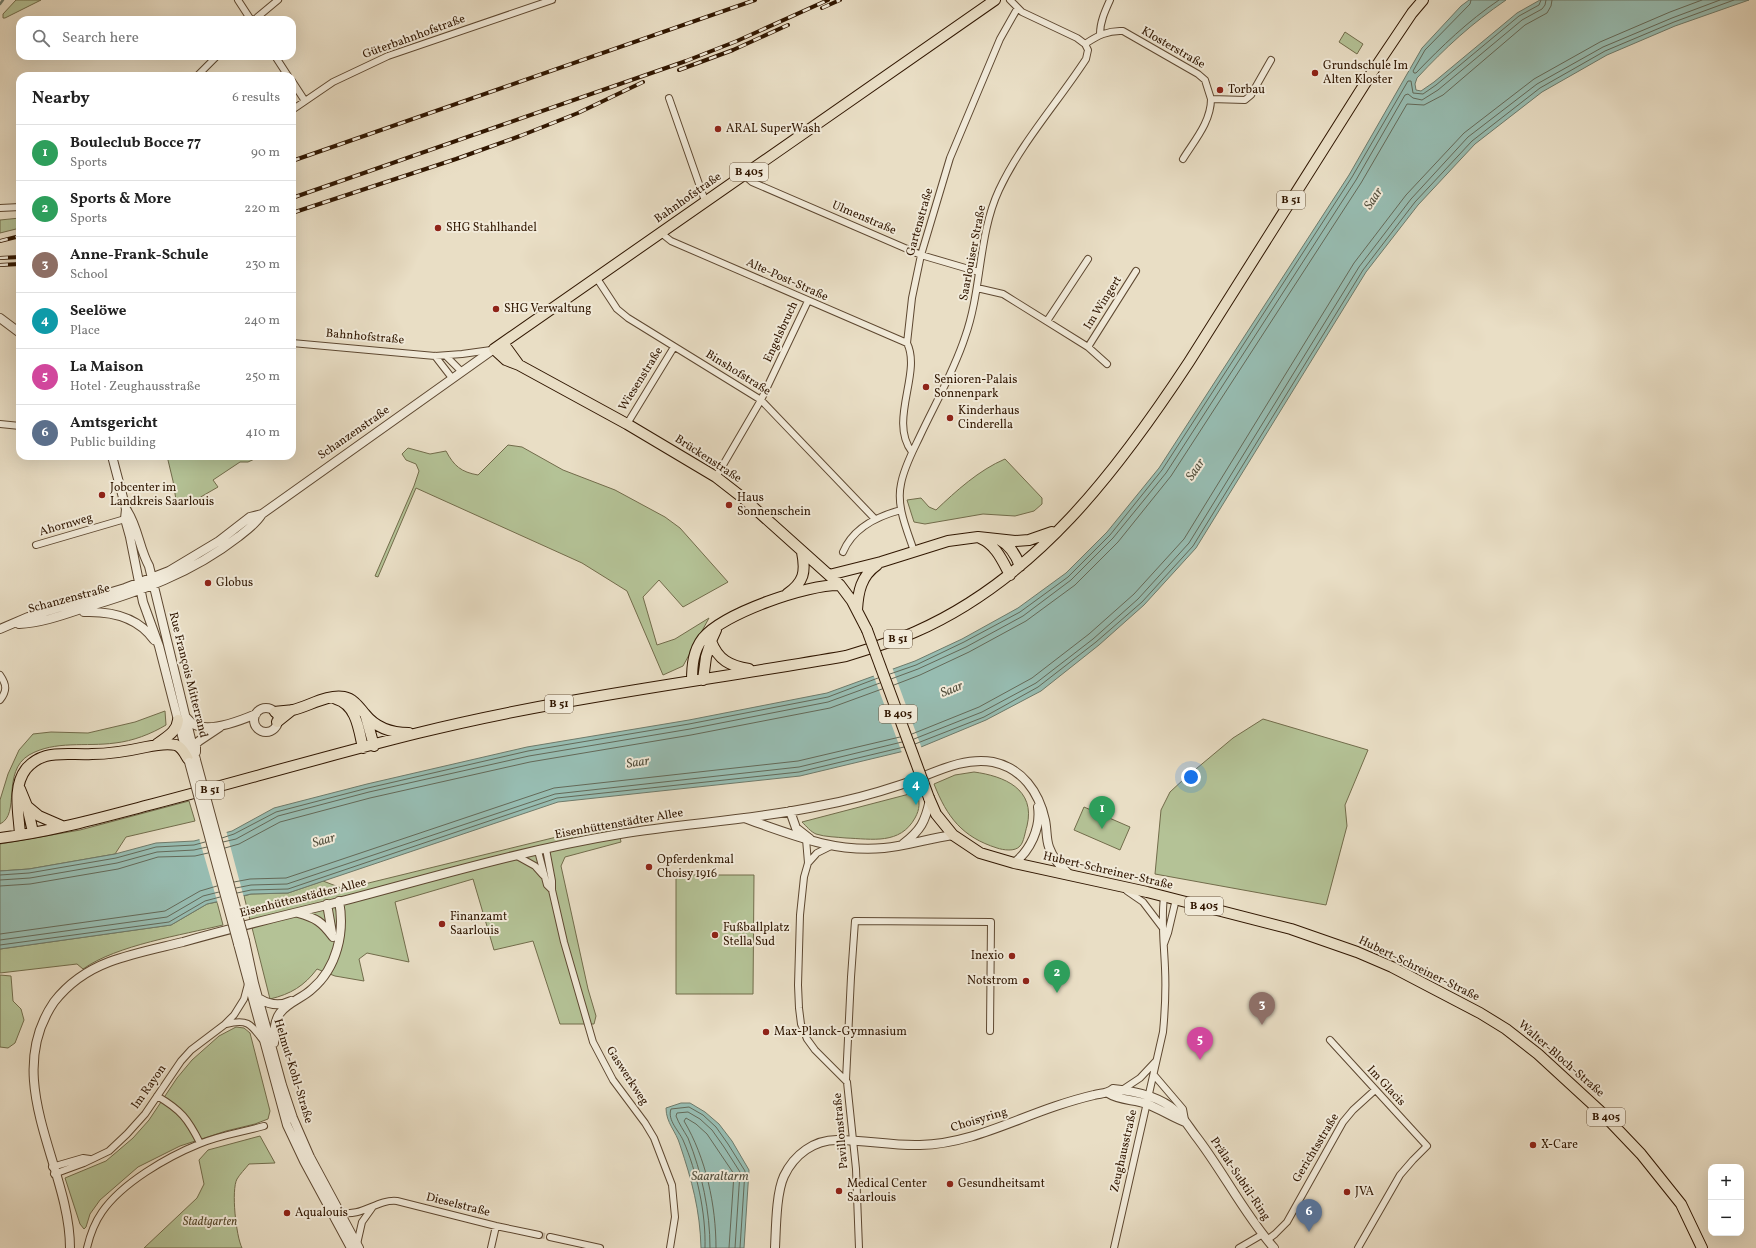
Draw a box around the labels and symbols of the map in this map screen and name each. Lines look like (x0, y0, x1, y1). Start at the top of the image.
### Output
street label: Güterbahnhofstraße (360, 11, 468, 63)
street label: Klosterstraße (1138, 23, 1208, 73)
place label: Grundschule Im Alten Kloster (1323, 58, 1409, 88)
marker: Grundschule Im Alten Kloster (1310, 68, 1320, 78)
place label: Torbau (1228, 82, 1265, 98)
marker: Torbau (1215, 85, 1225, 95)
place label: ARAL SuperWash (726, 121, 821, 137)
marker: ARAL SuperWash (713, 124, 723, 134)
road number: B 405 (730, 163, 768, 181)
street label: Bahnhofstraße (651, 169, 725, 227)
water label: Saar (1360, 184, 1388, 214)
street label: Gartenstraße (903, 186, 937, 258)
road number: B 51 (1277, 191, 1305, 209)
street label: Ulmenstraße (829, 197, 899, 239)
street label: Saarlouiser Straße (956, 204, 990, 302)
place label: SHG Stahlhandel (446, 220, 537, 236)
marker: SHG Stahlhandel (433, 223, 443, 233)
street label: Alte-Post-Straße (743, 255, 831, 305)
street label: Im Wingert (1080, 273, 1126, 333)
street label: Engelsbruch (760, 299, 802, 365)
place label: SHG Verwaltung (504, 301, 591, 317)
marker: SHG Verwaltung (491, 304, 501, 314)
street label: Bahnhofstraße (325, 326, 405, 348)
street label: Wiesenstraße (615, 344, 667, 414)
street label: Binshofstraße (702, 347, 774, 400)
place label: Senioren-Palais Sonnenpark (934, 372, 1017, 402)
marker: Senioren-Palais Sonnenpark (921, 382, 931, 392)
street label: Schanzenstraße (315, 402, 393, 464)
place label: Kinderhaus Cinderella (958, 403, 1019, 433)
marker: Kinderhaus Cinderella (945, 413, 955, 423)
street label: Brückenstraße (671, 431, 745, 487)
water label: Saar (1182, 455, 1210, 485)
place label: Jobcenter im Landkreis Saarlouis (110, 480, 214, 510)
marker: Jobcenter im Landkreis Saarlouis (97, 490, 107, 500)
place label: Haus Sonnenschein (737, 490, 811, 520)
marker: Haus Sonnenschein (724, 500, 734, 510)
street label: Ahornweg (38, 510, 94, 540)
place label: Globus (216, 575, 253, 591)
marker: Globus (203, 578, 213, 588)
street label: Schanzenstraße (26, 580, 112, 618)
street label: Rue François Mitterrand (165, 610, 211, 740)
road number: B 51 (884, 630, 912, 648)
water label: Saar (938, 677, 966, 703)
road number: B 51 (545, 695, 573, 713)
road number: B 405 (879, 705, 917, 723)
water label: Saar (625, 752, 651, 774)
your location (1181, 767, 1201, 787)
pin: 4 (903, 772, 929, 805)
road number: B 51 (196, 781, 224, 799)
pin: 1 (1089, 796, 1115, 829)
street label: Eisenhüttenstädter Allee (554, 805, 685, 843)
water label: Saar (310, 829, 338, 853)
street label: Hubert-Schreiner-Straße (1041, 848, 1175, 894)
place label: Opferdenkmal Choisy 1916 (657, 852, 734, 882)
marker: Opferdenkmal Choisy 1916 (644, 862, 654, 872)
street label: Eisenhüttenstädter Allee (238, 874, 368, 921)
road number: B 405 (1185, 897, 1223, 915)
place label: Finanzamt Saarlouis (450, 909, 507, 939)
marker: Finanzamt Saarlouis (437, 919, 447, 929)
place label: Fußballplatz Stella Sud (723, 920, 789, 950)
marker: Fußballplatz Stella Sud (710, 930, 720, 940)
street label: Hubert-Schreiner-Straße (1356, 933, 1482, 1005)
place label: Inexio (971, 948, 1004, 964)
marker: Inexio (1007, 951, 1017, 961)
pin: 2 (1044, 960, 1070, 993)
place label: Notstrom (967, 973, 1018, 989)
marker: Notstrom (1021, 976, 1031, 986)
pin: 3 (1249, 992, 1275, 1025)
street label: Helmut-Kohl-Straße (269, 1017, 317, 1126)
street label: Walter-Bloch-Straße (1514, 1017, 1608, 1101)
place label: Max-Planck-Gymnasium (774, 1024, 907, 1040)
marker: Max-Planck-Gymnasium (761, 1027, 771, 1037)
pin: 5 (1187, 1027, 1213, 1060)
street label: Gaswerkweg (602, 1044, 652, 1108)
street label: Im Rayon (128, 1062, 170, 1112)
street label: Im Glacis (1363, 1062, 1409, 1110)
street label: Pavillonstraße (830, 1092, 852, 1170)
street label: Choisyring (949, 1104, 1009, 1136)
street label: Zeughausstraße (1107, 1108, 1141, 1194)
road number: B 405 (1587, 1108, 1625, 1126)
street label: Gerichtsstraße (1289, 1110, 1343, 1186)
street label: Prälat-Subtil-Ring (1206, 1134, 1274, 1224)
place label: X-Care (1541, 1137, 1578, 1153)
marker: X-Care (1528, 1140, 1538, 1150)
water label: Saaraltarm (691, 1168, 749, 1186)
place label: Medical Center Saarlouis (847, 1176, 927, 1206)
place label: Gesundheitsamt (958, 1176, 1045, 1192)
marker: Gesundheitsamt (945, 1179, 955, 1189)
place label: JVA (1355, 1184, 1375, 1200)
marker: Medical Center Saarlouis (834, 1186, 844, 1196)
marker: JVA (1342, 1187, 1352, 1197)
street label: Dieselstraße (424, 1189, 492, 1221)
pin: 6 (1296, 1199, 1322, 1232)
place label: Aqualouis (295, 1205, 348, 1221)
marker: Aqualouis (282, 1208, 292, 1218)
park label: Stadtgarten (183, 1214, 237, 1230)

